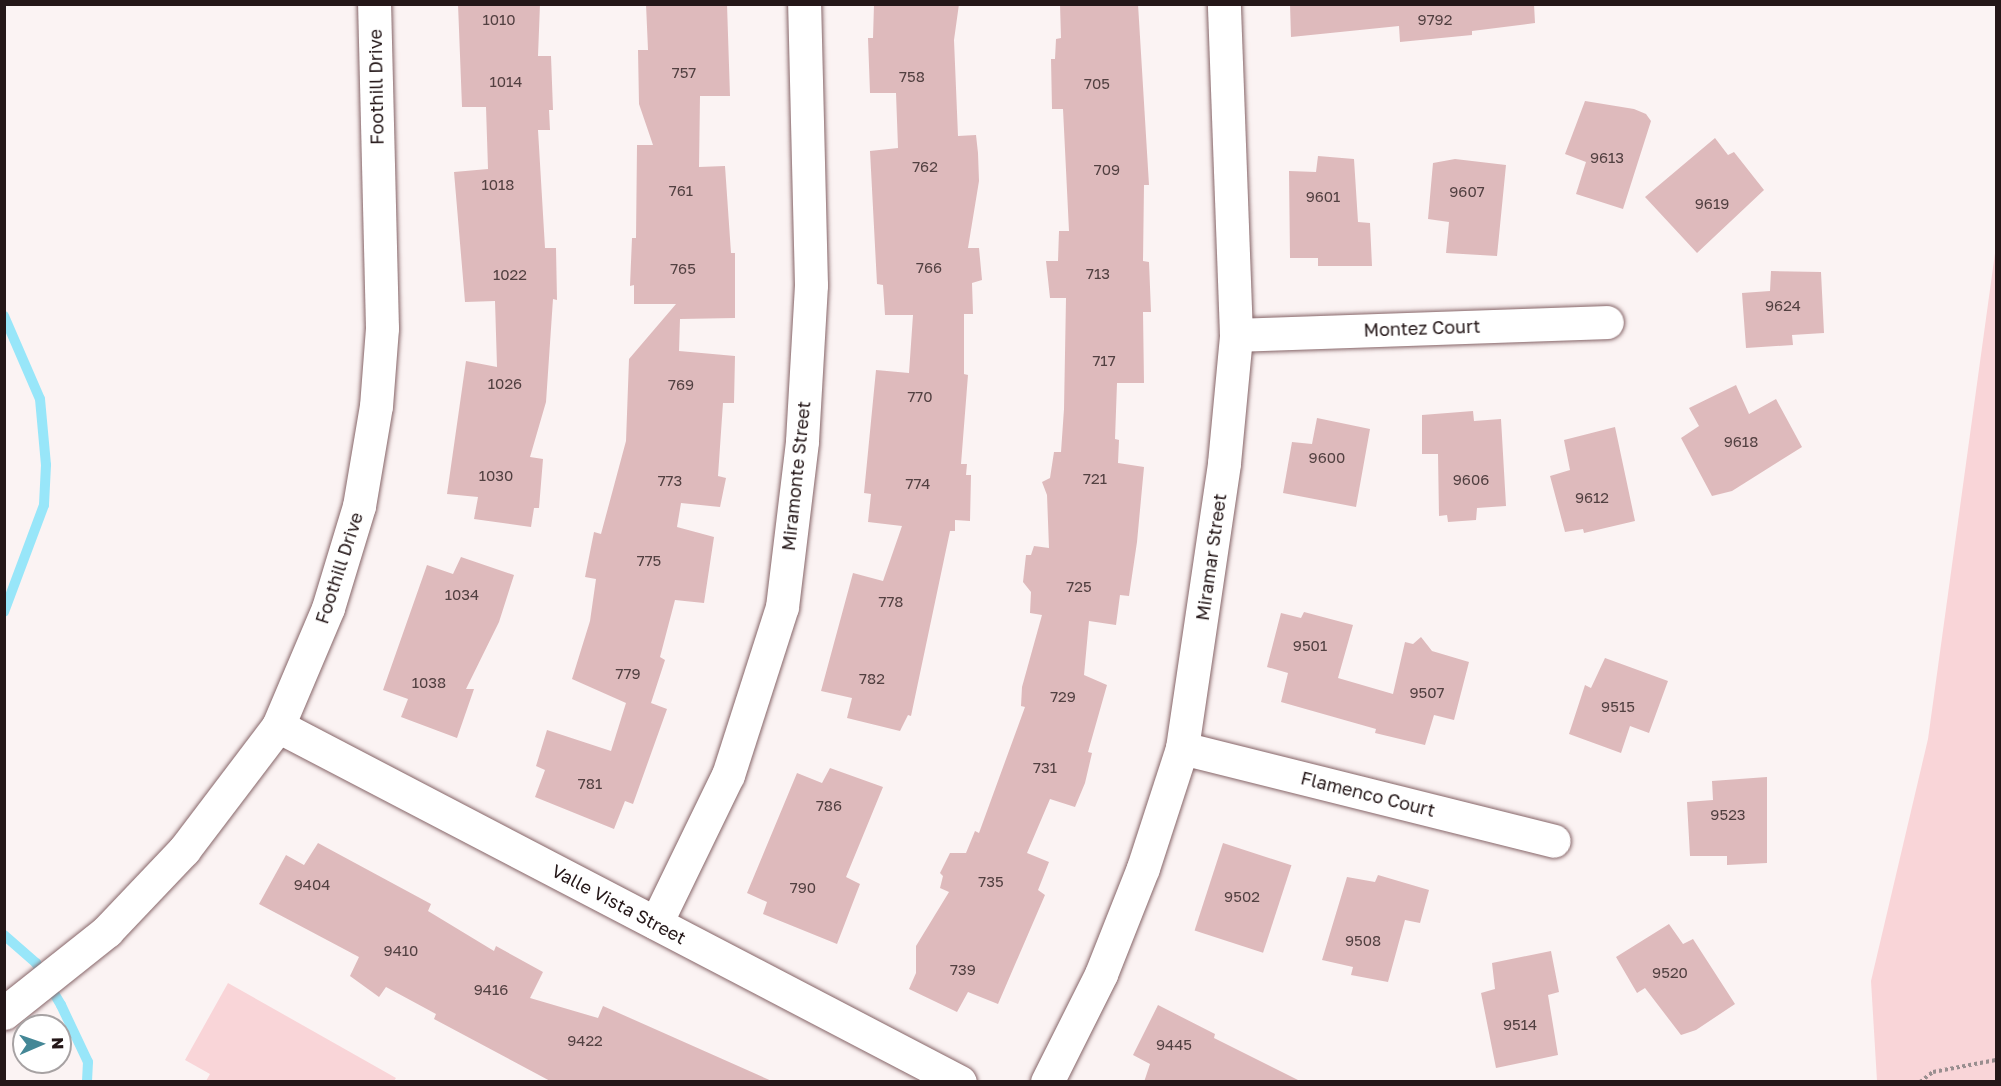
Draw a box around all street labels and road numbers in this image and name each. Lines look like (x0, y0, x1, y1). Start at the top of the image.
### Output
street label: Foothill Drive (364, 29, 388, 145)
street label: Montez Court (1363, 315, 1481, 341)
street label: Miramonte Street (777, 400, 815, 552)
street label: Miramar Street (1191, 492, 1231, 622)
street label: Foothill Drive (311, 510, 367, 626)
street label: Flamenco Court (1299, 767, 1437, 821)
street label: Valle Vista Street (548, 859, 690, 949)

